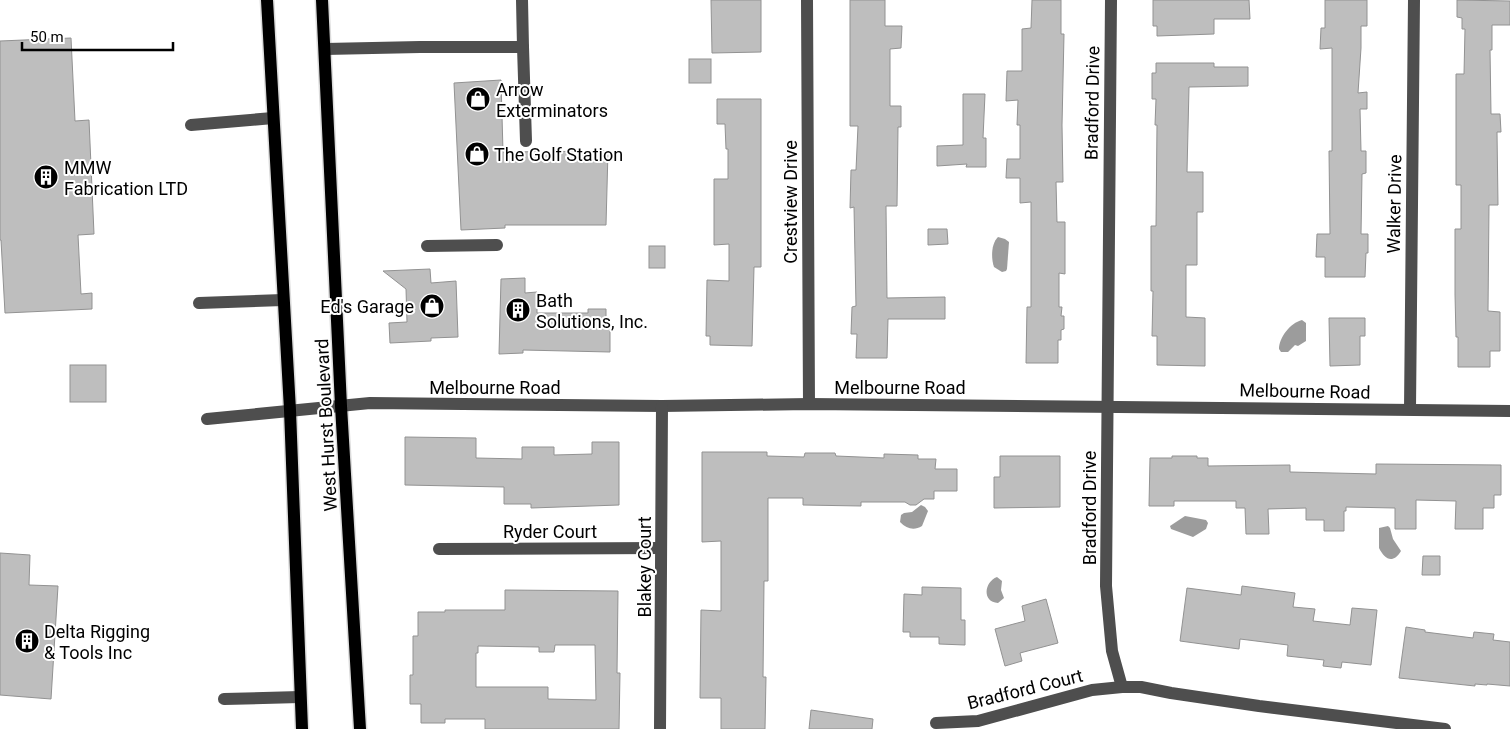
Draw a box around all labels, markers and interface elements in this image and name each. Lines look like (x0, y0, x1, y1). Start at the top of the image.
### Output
scale bar (22, 20, 174, 52)
text: 50 m (30, 28, 64, 46)
street label: Bradford Drive (1081, 46, 1103, 160)
place label: Arrow Exterminators (496, 79, 608, 121)
shop icon: Arrow Exterminators (465, 86, 491, 112)
street label: Crestview Drive (780, 140, 801, 264)
shop icon: The Golf Station (464, 141, 490, 167)
place label: The Golf Station (494, 144, 623, 165)
street label: Walker Drive (1383, 154, 1405, 254)
place label: MMW Fabrication LTD (64, 157, 188, 199)
building icon: MMW Fabrication LTD (33, 164, 59, 190)
place label: Bath Solutions, Inc. (536, 290, 648, 332)
shop icon: Ed's Garage (419, 293, 445, 319)
place label: Ed's Garage (320, 296, 414, 317)
building icon: Bath Solutions, Inc. (505, 297, 531, 323)
street label: West Hurst Boulevard (311, 338, 341, 512)
street label: Melbourne Road (429, 377, 561, 398)
street label: Melbourne Road (834, 377, 966, 398)
street label: Melbourne Road (1239, 379, 1371, 403)
street label: Bradford Drive (1079, 451, 1100, 565)
street label: Blakey Court (634, 516, 655, 618)
street label: Ryder Court (503, 521, 597, 542)
place label: Delta Rigging & Tools Inc (44, 621, 150, 663)
building icon: Delta Rigging & Tools Inc (14, 628, 40, 654)
street label: Bradford Court (965, 664, 1085, 713)

